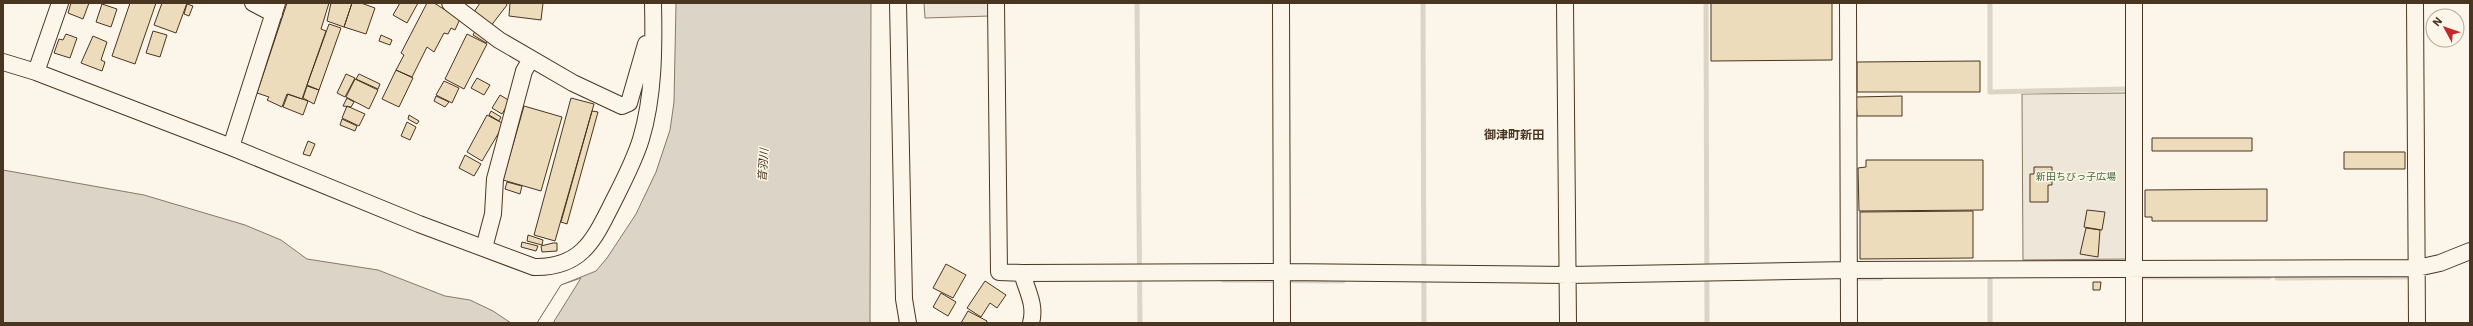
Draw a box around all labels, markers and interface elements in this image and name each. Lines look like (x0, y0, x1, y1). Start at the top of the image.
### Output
north arrow (2425, 8, 2465, 48)
text: N (2429, 14, 2445, 29)
district label: 御津町新田 (1484, 127, 1544, 142)
water label: 音羽川 (755, 147, 771, 182)
park label: 新田ちびっ子広場 (2036, 170, 2116, 183)

